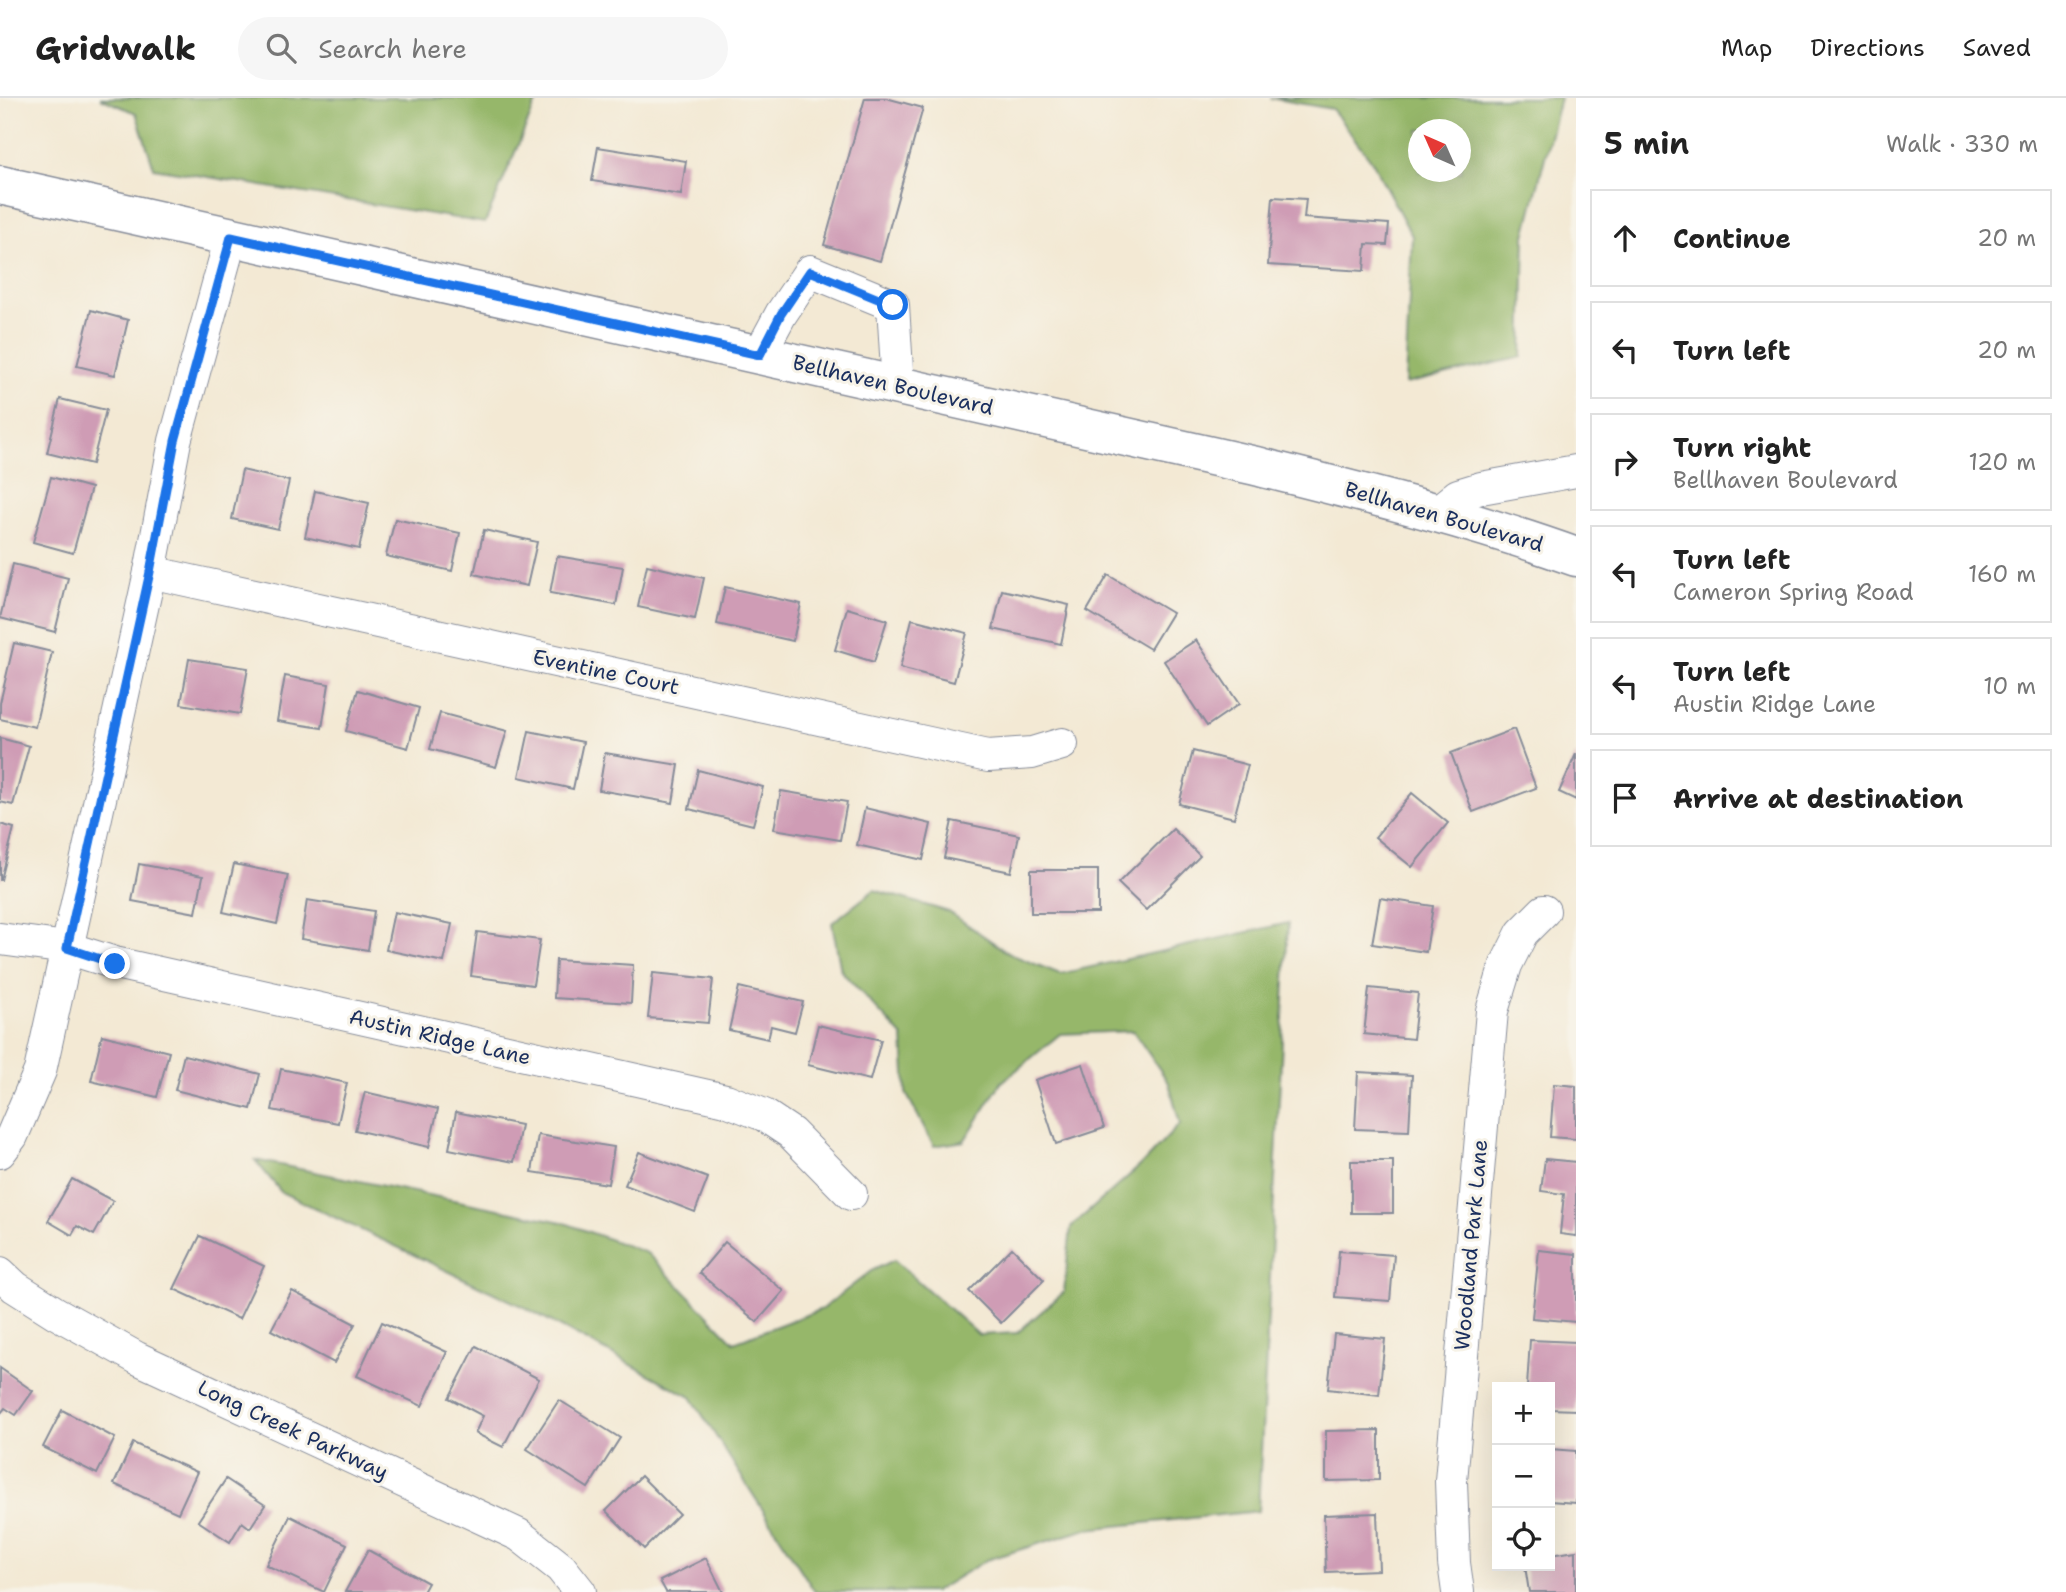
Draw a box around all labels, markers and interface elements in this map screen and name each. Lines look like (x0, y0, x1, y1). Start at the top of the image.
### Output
search box (238, 17, 728, 80)
text: Gridwalk (35, 26, 196, 71)
icon: search (262, 29, 300, 67)
text: Search here (318, 31, 467, 66)
text: Map (1721, 32, 1772, 64)
text: Directions (1810, 32, 1925, 64)
text: Saved (1963, 32, 2031, 64)
north arrow (1408, 119, 1471, 182)
text: 5 min (1604, 123, 1689, 164)
text: Walk · 330 m (1886, 129, 2038, 159)
icon: ahead (1606, 219, 1644, 257)
text: Continue (1673, 221, 1791, 256)
text: 20 m (1977, 223, 2036, 253)
route start (877, 289, 908, 320)
icon: left (1606, 331, 1644, 369)
text: Turn left (1673, 333, 1790, 368)
text: 20 m (1977, 335, 2036, 365)
street label: Bellhaven Boulevard (790, 348, 996, 422)
text: Turn right (1673, 430, 1811, 465)
icon: right (1606, 443, 1644, 481)
text: 120 m (1968, 447, 2036, 477)
text: Bellhaven Boulevard (1673, 465, 1898, 495)
street label: Bellhaven Boulevard (1342, 475, 1546, 559)
text: Turn left (1673, 542, 1790, 577)
icon: left (1606, 555, 1644, 593)
text: 160 m (1968, 559, 2036, 589)
text: Cameron Spring Road (1673, 577, 1914, 607)
street label: Eventine Court (530, 643, 682, 701)
text: Turn left (1673, 654, 1790, 689)
icon: left (1606, 667, 1644, 705)
text: 10 m (1983, 671, 2036, 701)
text: Austin Ridge Lane (1673, 689, 1876, 719)
icon: arrive (1606, 779, 1644, 817)
text: Arrive at destination (1673, 781, 1963, 816)
route end (99, 948, 130, 979)
street label: Austin Ridge Lane (347, 1003, 533, 1071)
street label: Woodland Park Lane (1448, 1138, 1494, 1352)
street label: Long Creek Parkway (193, 1373, 393, 1487)
map controls (1492, 1382, 1555, 1571)
button: + (1492, 1382, 1555, 1445)
button: − (1492, 1445, 1555, 1508)
button: locate (1492, 1508, 1555, 1571)

